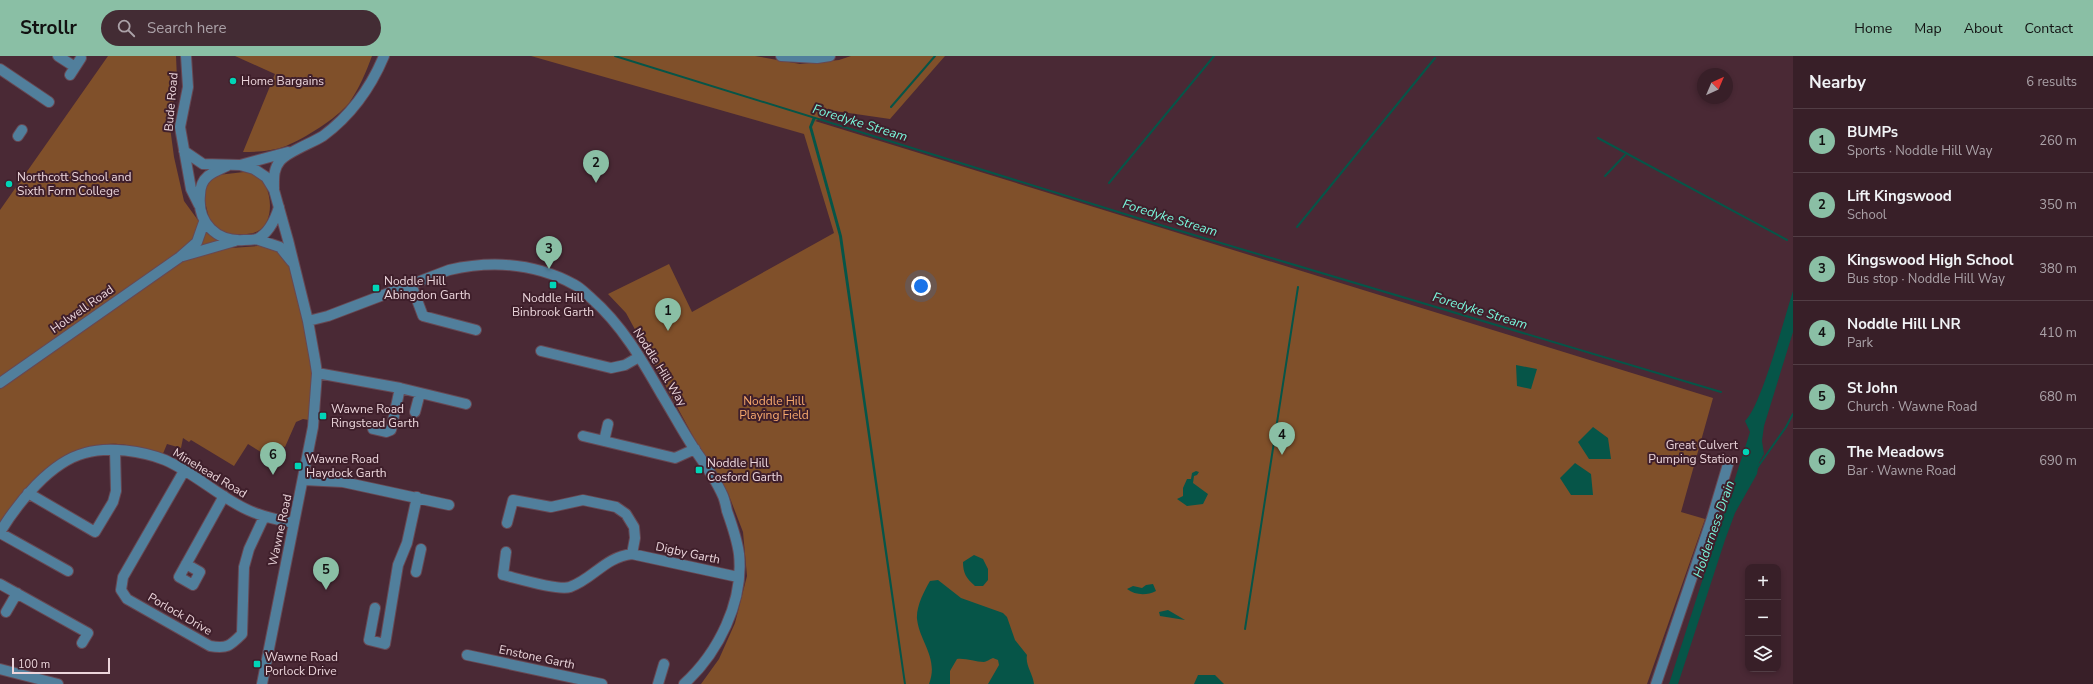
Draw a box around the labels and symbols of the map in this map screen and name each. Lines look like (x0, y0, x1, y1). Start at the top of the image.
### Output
north arrow (1697, 68, 1733, 104)
street label: Bude Road (160, 72, 182, 132)
place label: Home Bargains (241, 73, 324, 89)
marker: Home Bargains (228, 76, 238, 86)
water label: Foredyke Stream (810, 100, 910, 146)
pin: 2 (583, 150, 609, 183)
place label: Northcott School and Sixth Form College (17, 169, 131, 199)
marker: Northcott School and Sixth Form College (4, 179, 14, 189)
water label: Foredyke Stream (1120, 195, 1220, 241)
pin: 3 (536, 236, 562, 269)
place label: Noddle Hill Abingdon Garth (384, 273, 471, 303)
your location (911, 276, 931, 296)
marker: Noddle Hill Binbrook Garth (548, 280, 558, 290)
street label: Holwell Road (47, 281, 117, 337)
marker: Noddle Hill Abingdon Garth (371, 283, 381, 293)
water label: Foredyke Stream (1430, 288, 1530, 334)
place label: Noddle Hill Binbrook Garth (512, 290, 594, 320)
pin: 1 (655, 298, 681, 331)
street label: Noddle Hill Way (629, 325, 691, 410)
park label: Noddle Hill Playing Field (739, 393, 809, 423)
place label: Wawne Road Ringstead Garth (331, 401, 419, 431)
marker: Wawne Road Ringstead Garth (318, 411, 328, 421)
pin: 4 (1269, 422, 1295, 455)
place label: Great Culvert Pumping Station (1648, 437, 1739, 467)
pin: 6 (260, 442, 286, 475)
street label: Minehead Road (170, 445, 250, 501)
marker: Great Culvert Pumping Station (1741, 447, 1751, 457)
place label: Wawne Road Haydock Garth (306, 451, 387, 481)
place label: Noddle Hill Cosford Garth (707, 455, 783, 485)
marker: Wawne Road Haydock Garth (293, 461, 303, 471)
marker: Noddle Hill Cosford Garth (694, 465, 704, 475)
water label: Holderness Drain (1689, 478, 1739, 580)
street label: Wawne Road (265, 493, 295, 567)
street label: Digby Garth (654, 538, 722, 568)
pin: 5 (313, 557, 339, 590)
street label: Porlock Drive (145, 589, 215, 639)
street label: Enstone Garth (498, 641, 576, 673)
place label: Wawne Road Porlock Drive (265, 649, 338, 679)
scale bar (12, 656, 110, 675)
marker: Wawne Road Porlock Drive (252, 659, 262, 669)

